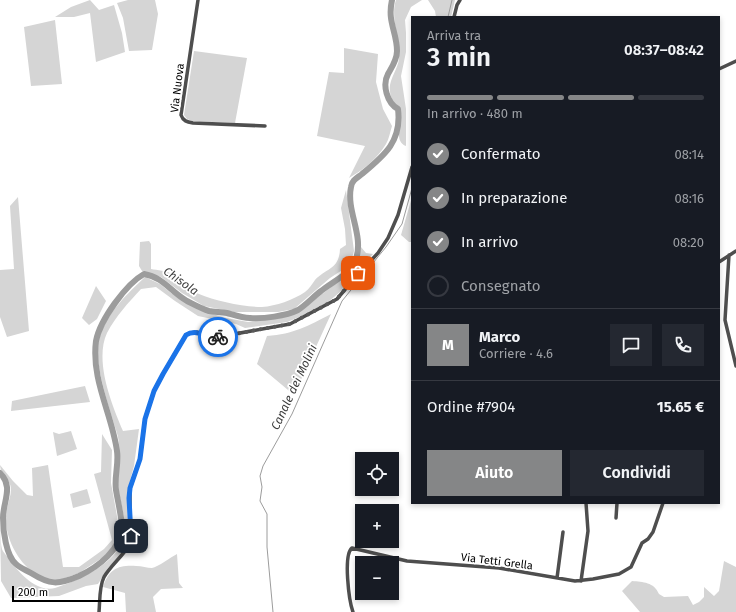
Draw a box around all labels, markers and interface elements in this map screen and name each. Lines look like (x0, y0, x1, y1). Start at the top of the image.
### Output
text: Arriva tra (427, 28, 481, 43)
text: 08:37–08:42 (624, 41, 704, 59)
text: 3 min (427, 42, 491, 73)
street label: Via Nuova (168, 63, 187, 113)
text: In arrivo · 480 m (427, 106, 523, 121)
icon: check (427, 143, 449, 165)
text: Confermato (461, 145, 540, 163)
text: 08:14 (674, 147, 704, 162)
icon: check (427, 187, 449, 209)
text: In preparazione (461, 189, 567, 207)
text: 08:16 (674, 191, 704, 206)
icon: check (427, 231, 449, 253)
text: In arrivo (461, 233, 518, 251)
text: 08:20 (673, 235, 704, 250)
pin (341, 256, 375, 290)
icon: bag (347, 262, 369, 284)
water label: Chisola (161, 264, 201, 298)
text: Consegnato (461, 277, 541, 295)
courier (198, 317, 238, 357)
button: chat (610, 324, 652, 366)
button: phone (662, 324, 704, 366)
icon: bike (207, 326, 229, 348)
text: Marco (479, 328, 520, 346)
text: M (442, 336, 454, 354)
water label: Canale dei Molini (268, 341, 320, 432)
text: Corriere · 4.6 (479, 346, 553, 361)
text: Ordine #7904 (427, 398, 515, 416)
text: 15.65 € (657, 398, 704, 416)
button: Aiuto (427, 450, 562, 496)
button: Condividi (570, 450, 704, 496)
map controls (355, 452, 399, 600)
button: locate (355, 452, 399, 496)
button: + (355, 504, 399, 548)
pin (114, 519, 148, 553)
icon: home (120, 525, 142, 547)
street label: Via Tetti Grella (460, 551, 534, 572)
button: − (355, 556, 399, 600)
scale bar (12, 584, 114, 603)
text: 200 m (18, 586, 48, 599)

